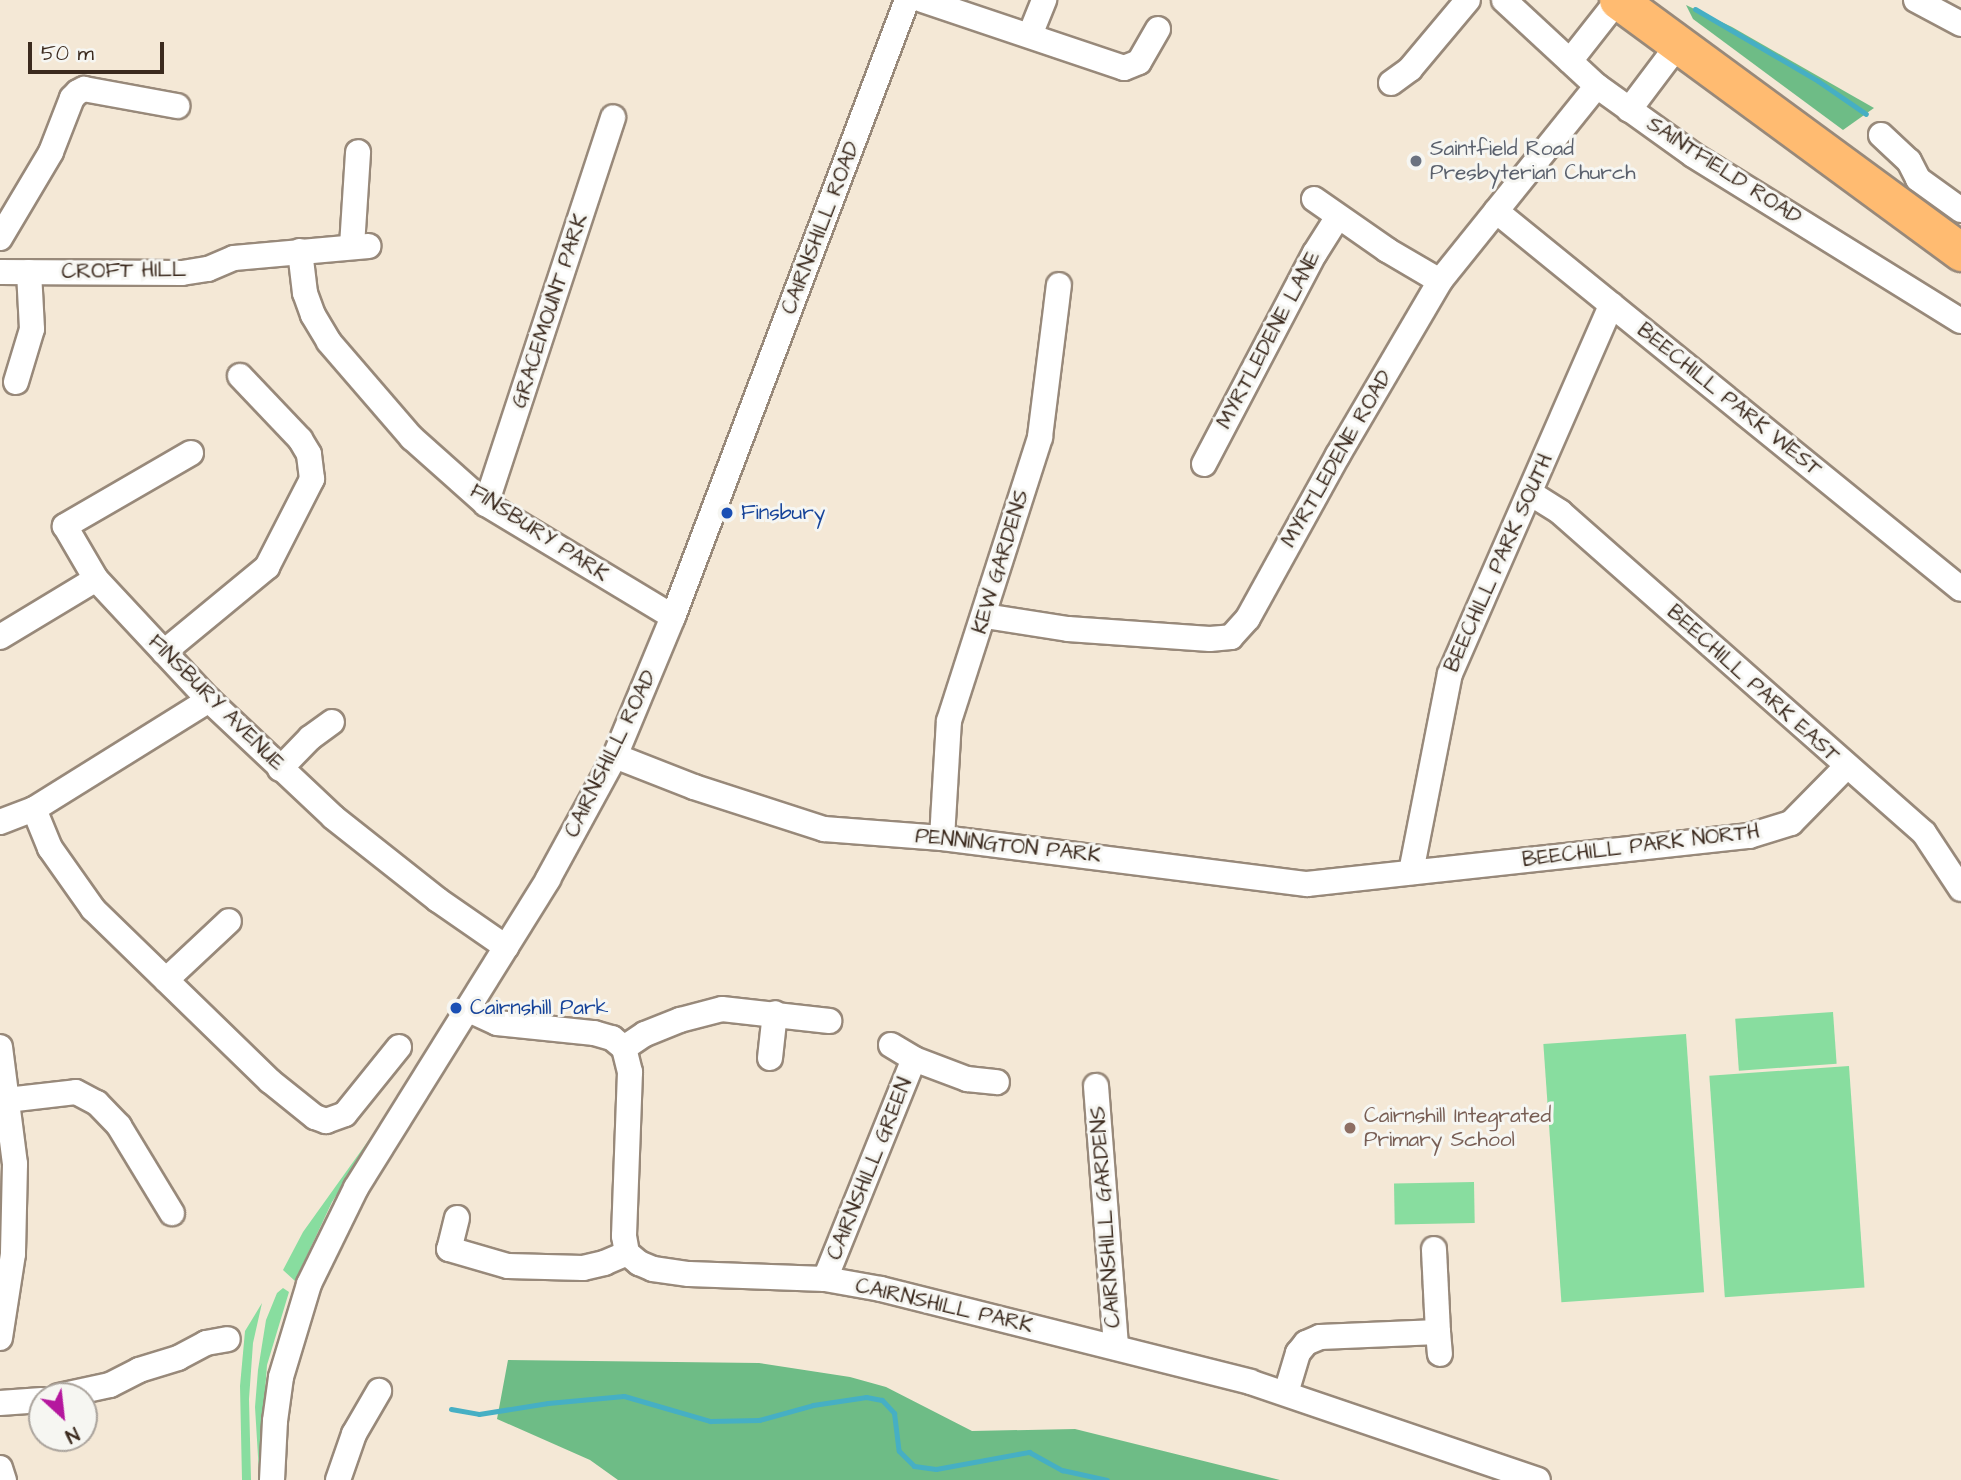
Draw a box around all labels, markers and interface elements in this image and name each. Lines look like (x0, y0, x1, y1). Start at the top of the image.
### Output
scale bar (32, 28, 168, 72)
text: 50 m (41, 39, 94, 68)
street label: SAINTFIELD ROAD (1642, 112, 1806, 230)
place label: Saintfield Road Presbyterian Church (1430, 136, 1636, 186)
street label: CAIRNSHILL ROAD (777, 138, 865, 318)
marker: Saintfield Road Presbyterian Church (1408, 153, 1424, 169)
street label: GRACEMOUNT PARK (507, 211, 593, 411)
street label: MYRTLEDENE LANE (1212, 247, 1326, 433)
street label: CROFT HILL (61, 257, 187, 285)
street label: BEECHILL PARK WEST (1632, 318, 1826, 482)
street label: MYRTLEDENE ROAD (1276, 366, 1398, 552)
street label: BEECHILL PARK SOUTH (1439, 450, 1559, 676)
street label: FINSBURY PARK (465, 479, 613, 587)
street label: KEW GARDENS (967, 487, 1035, 637)
place label: Finsbury (741, 500, 825, 526)
marker: Finsbury (719, 505, 735, 521)
street label: BEECHILL PARK EAST (1662, 600, 1844, 768)
street label: FINSBURY AVENUE (143, 630, 289, 776)
street label: CAIRNSHILL ROAD (560, 666, 662, 842)
street label: BEECHILL PARK NORTH (1521, 819, 1761, 873)
street label: PENNINGTON PARK (914, 824, 1102, 868)
place label: Cairnshill Park (470, 995, 609, 1021)
marker: Cairnshill Park (448, 1000, 464, 1016)
street label: CAIRNSHILL GREEN (822, 1074, 918, 1264)
place label: Cairnshill Integrated Primary School (1364, 1103, 1551, 1153)
street label: CAIRNSHILL GARDENS (1086, 1105, 1126, 1329)
marker: Cairnshill Integrated Primary School (1342, 1120, 1358, 1136)
street label: CAIRNSHILL PARK (853, 1273, 1035, 1339)
north arrow (28, 1382, 98, 1452)
text: N (60, 1420, 83, 1449)

